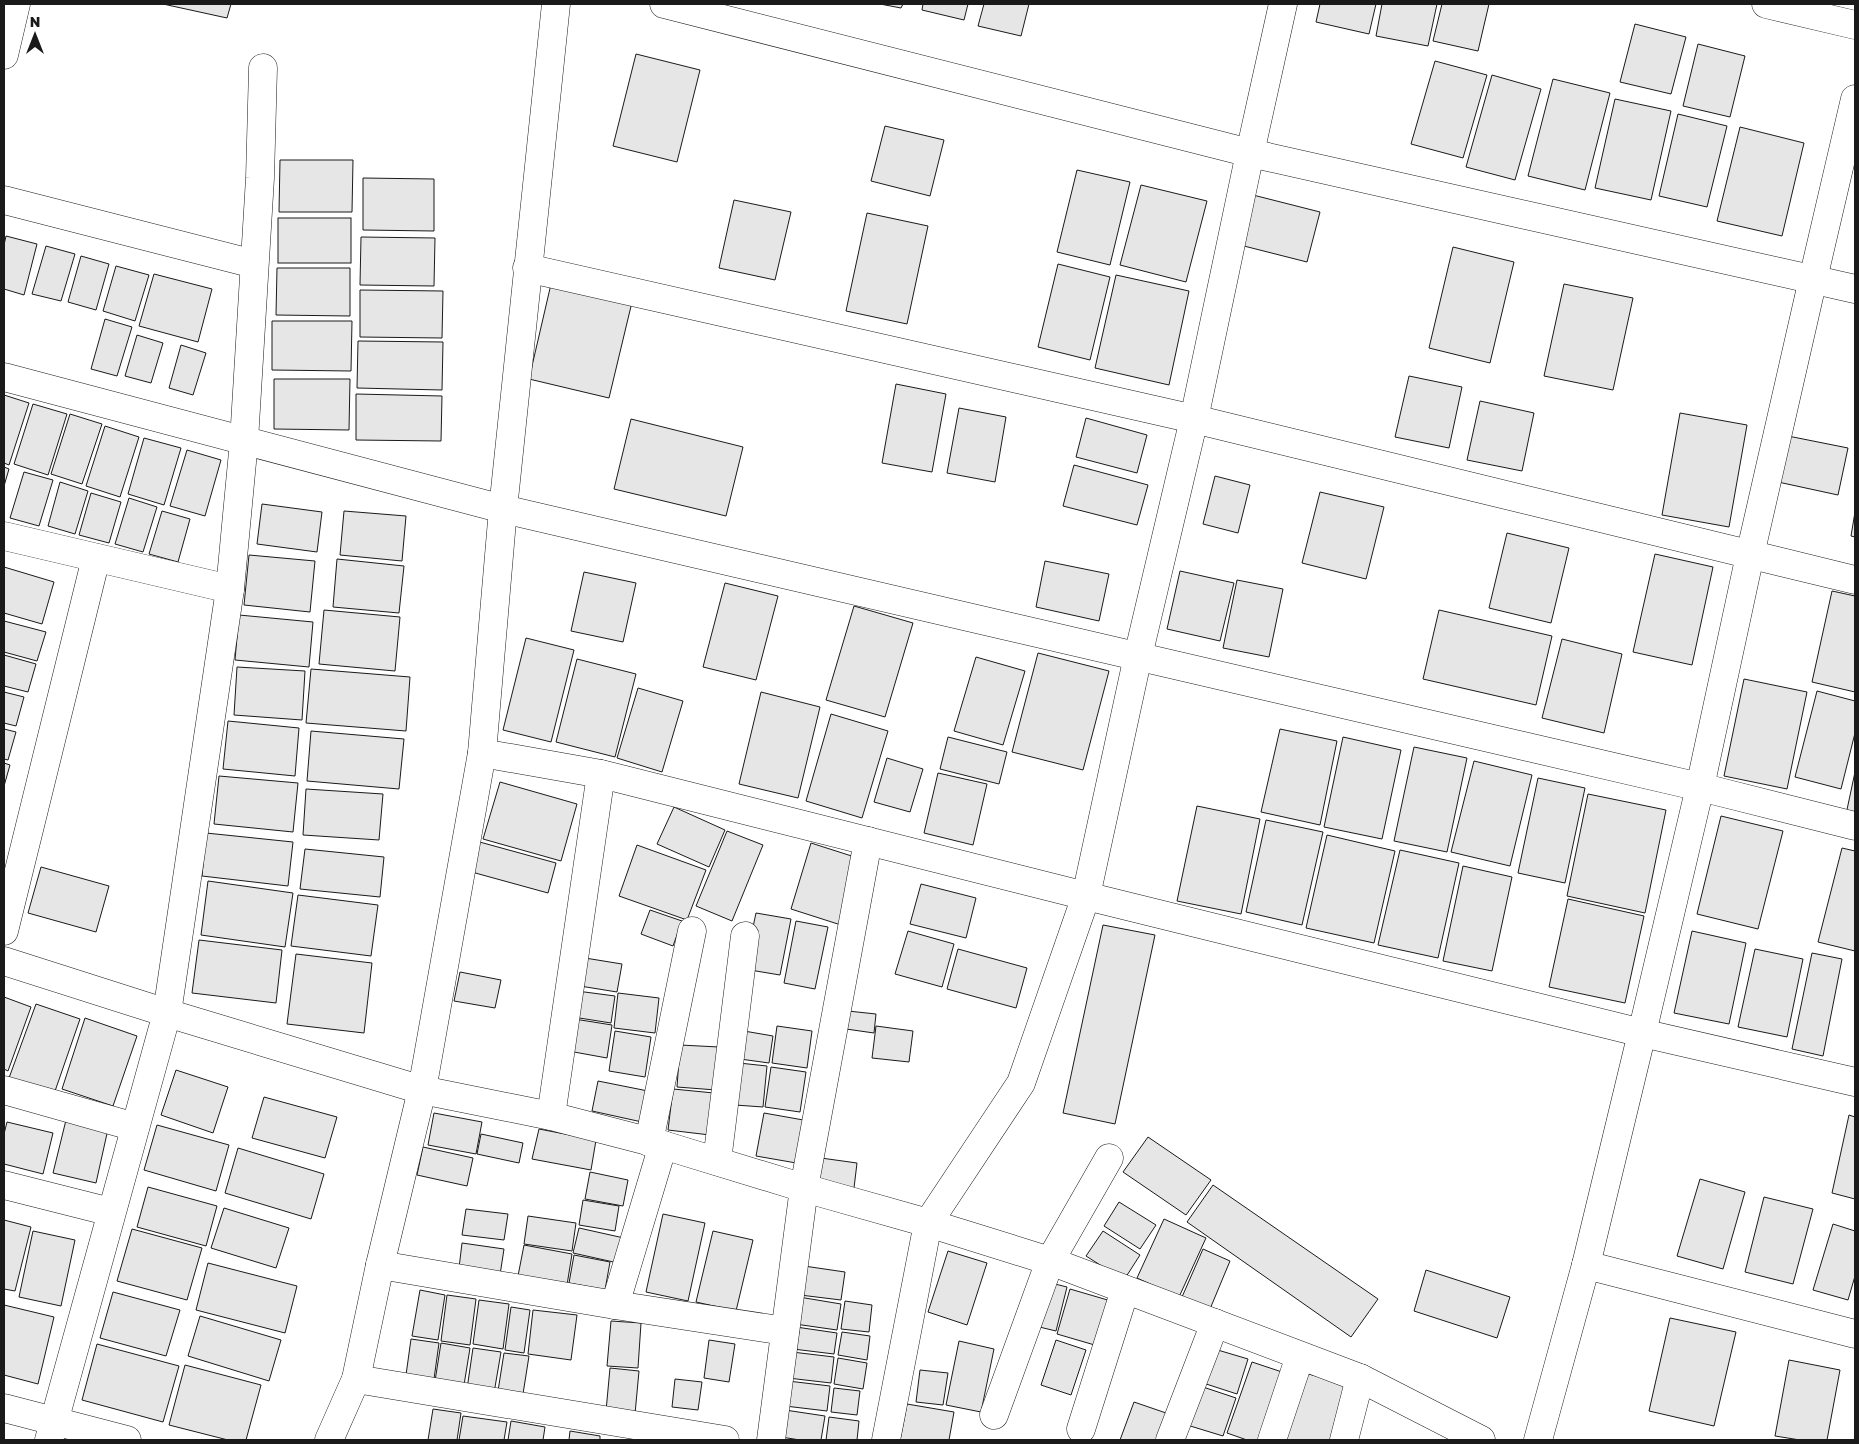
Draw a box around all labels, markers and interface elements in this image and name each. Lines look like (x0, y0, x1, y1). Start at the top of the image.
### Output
north arrow (10, 10, 60, 60)
text: N (30, 13, 40, 30)

